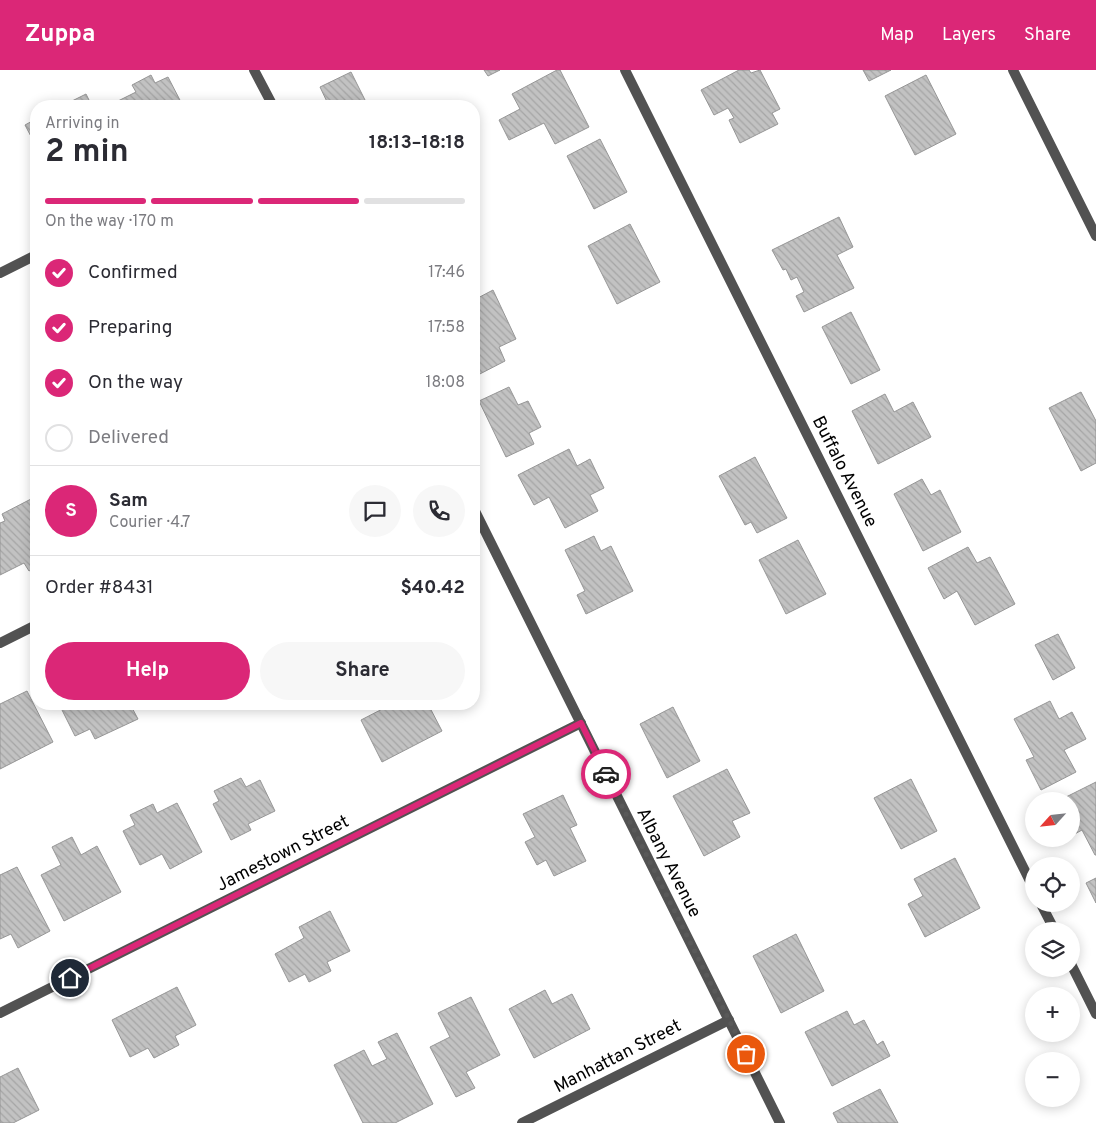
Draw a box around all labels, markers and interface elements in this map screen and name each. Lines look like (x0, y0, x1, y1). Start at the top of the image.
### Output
text: Zuppa (25, 20, 95, 50)
text: Map (880, 24, 914, 47)
text: Layers (942, 24, 996, 47)
text: Share (1024, 24, 1071, 47)
text: Arriving in (45, 114, 120, 134)
text: 18:13–18:18 (369, 131, 465, 155)
text: 2 min (45, 133, 129, 173)
text: On the way · 170 m (45, 212, 174, 232)
icon: check (45, 259, 73, 287)
text: Confirmed (88, 261, 178, 285)
text: 17:46 (428, 263, 465, 283)
icon: check (45, 314, 73, 342)
text: Preparing (88, 316, 172, 340)
text: 17:58 (428, 318, 465, 338)
icon: check (45, 369, 73, 397)
text: On the way (88, 371, 183, 395)
text: 18:08 (426, 373, 465, 393)
street label: Buffalo Avenue (806, 412, 882, 532)
text: Delivered (88, 426, 169, 450)
button: chat (349, 485, 401, 537)
button: phone (413, 485, 465, 537)
text: Sam (109, 489, 148, 513)
text: S (65, 499, 77, 523)
text: Courier · 4.7 (109, 513, 190, 533)
text: Order #8431 (45, 576, 154, 600)
text: $40.42 (400, 576, 465, 600)
button: Help (45, 642, 250, 700)
button: Share (260, 642, 465, 700)
courier (581, 749, 631, 799)
icon: car (592, 760, 620, 788)
north arrow (1025, 792, 1080, 848)
map controls (1025, 792, 1080, 1107)
street label: Albany Avenue (630, 804, 706, 922)
street label: Jamestown Street (213, 811, 353, 897)
button: locate (1025, 857, 1080, 912)
button: layers (1025, 922, 1080, 977)
pin (49, 957, 91, 999)
icon: home (56, 964, 84, 992)
button: + (1025, 987, 1080, 1042)
street label: Manhattan Street (550, 1015, 686, 1099)
pin (725, 1033, 767, 1075)
icon: bag (732, 1040, 760, 1068)
button: − (1025, 1052, 1080, 1107)

